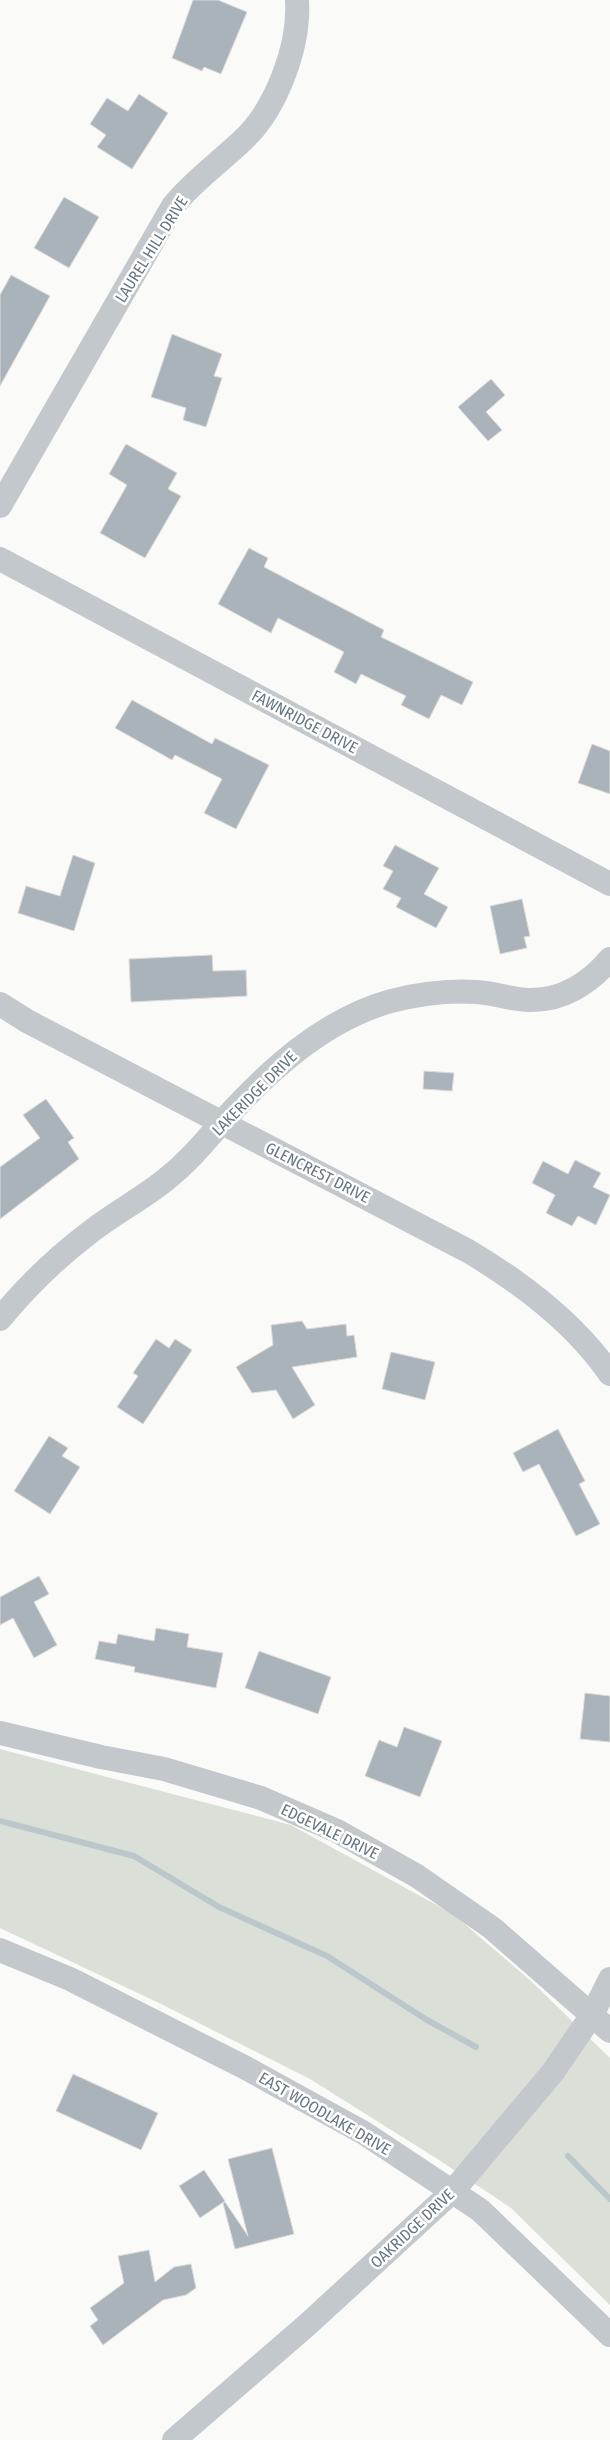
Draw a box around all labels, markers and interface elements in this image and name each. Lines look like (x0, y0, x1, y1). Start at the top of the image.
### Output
street label: LAUREL HILL DRIVE (111, 193, 192, 306)
street label: FAWNRIDGE DRIVE (249, 686, 361, 757)
street label: LAKERIDGE DRIVE (208, 1047, 301, 1140)
street label: GLENCREST DRIVE (263, 1138, 373, 1207)
street label: EDGEVALE DRIVE (278, 1800, 382, 1863)
street label: EAST WOODLAKE DRIVE (255, 2068, 394, 2159)
street label: OAKRIDGE DRIVE (367, 2185, 458, 2272)

